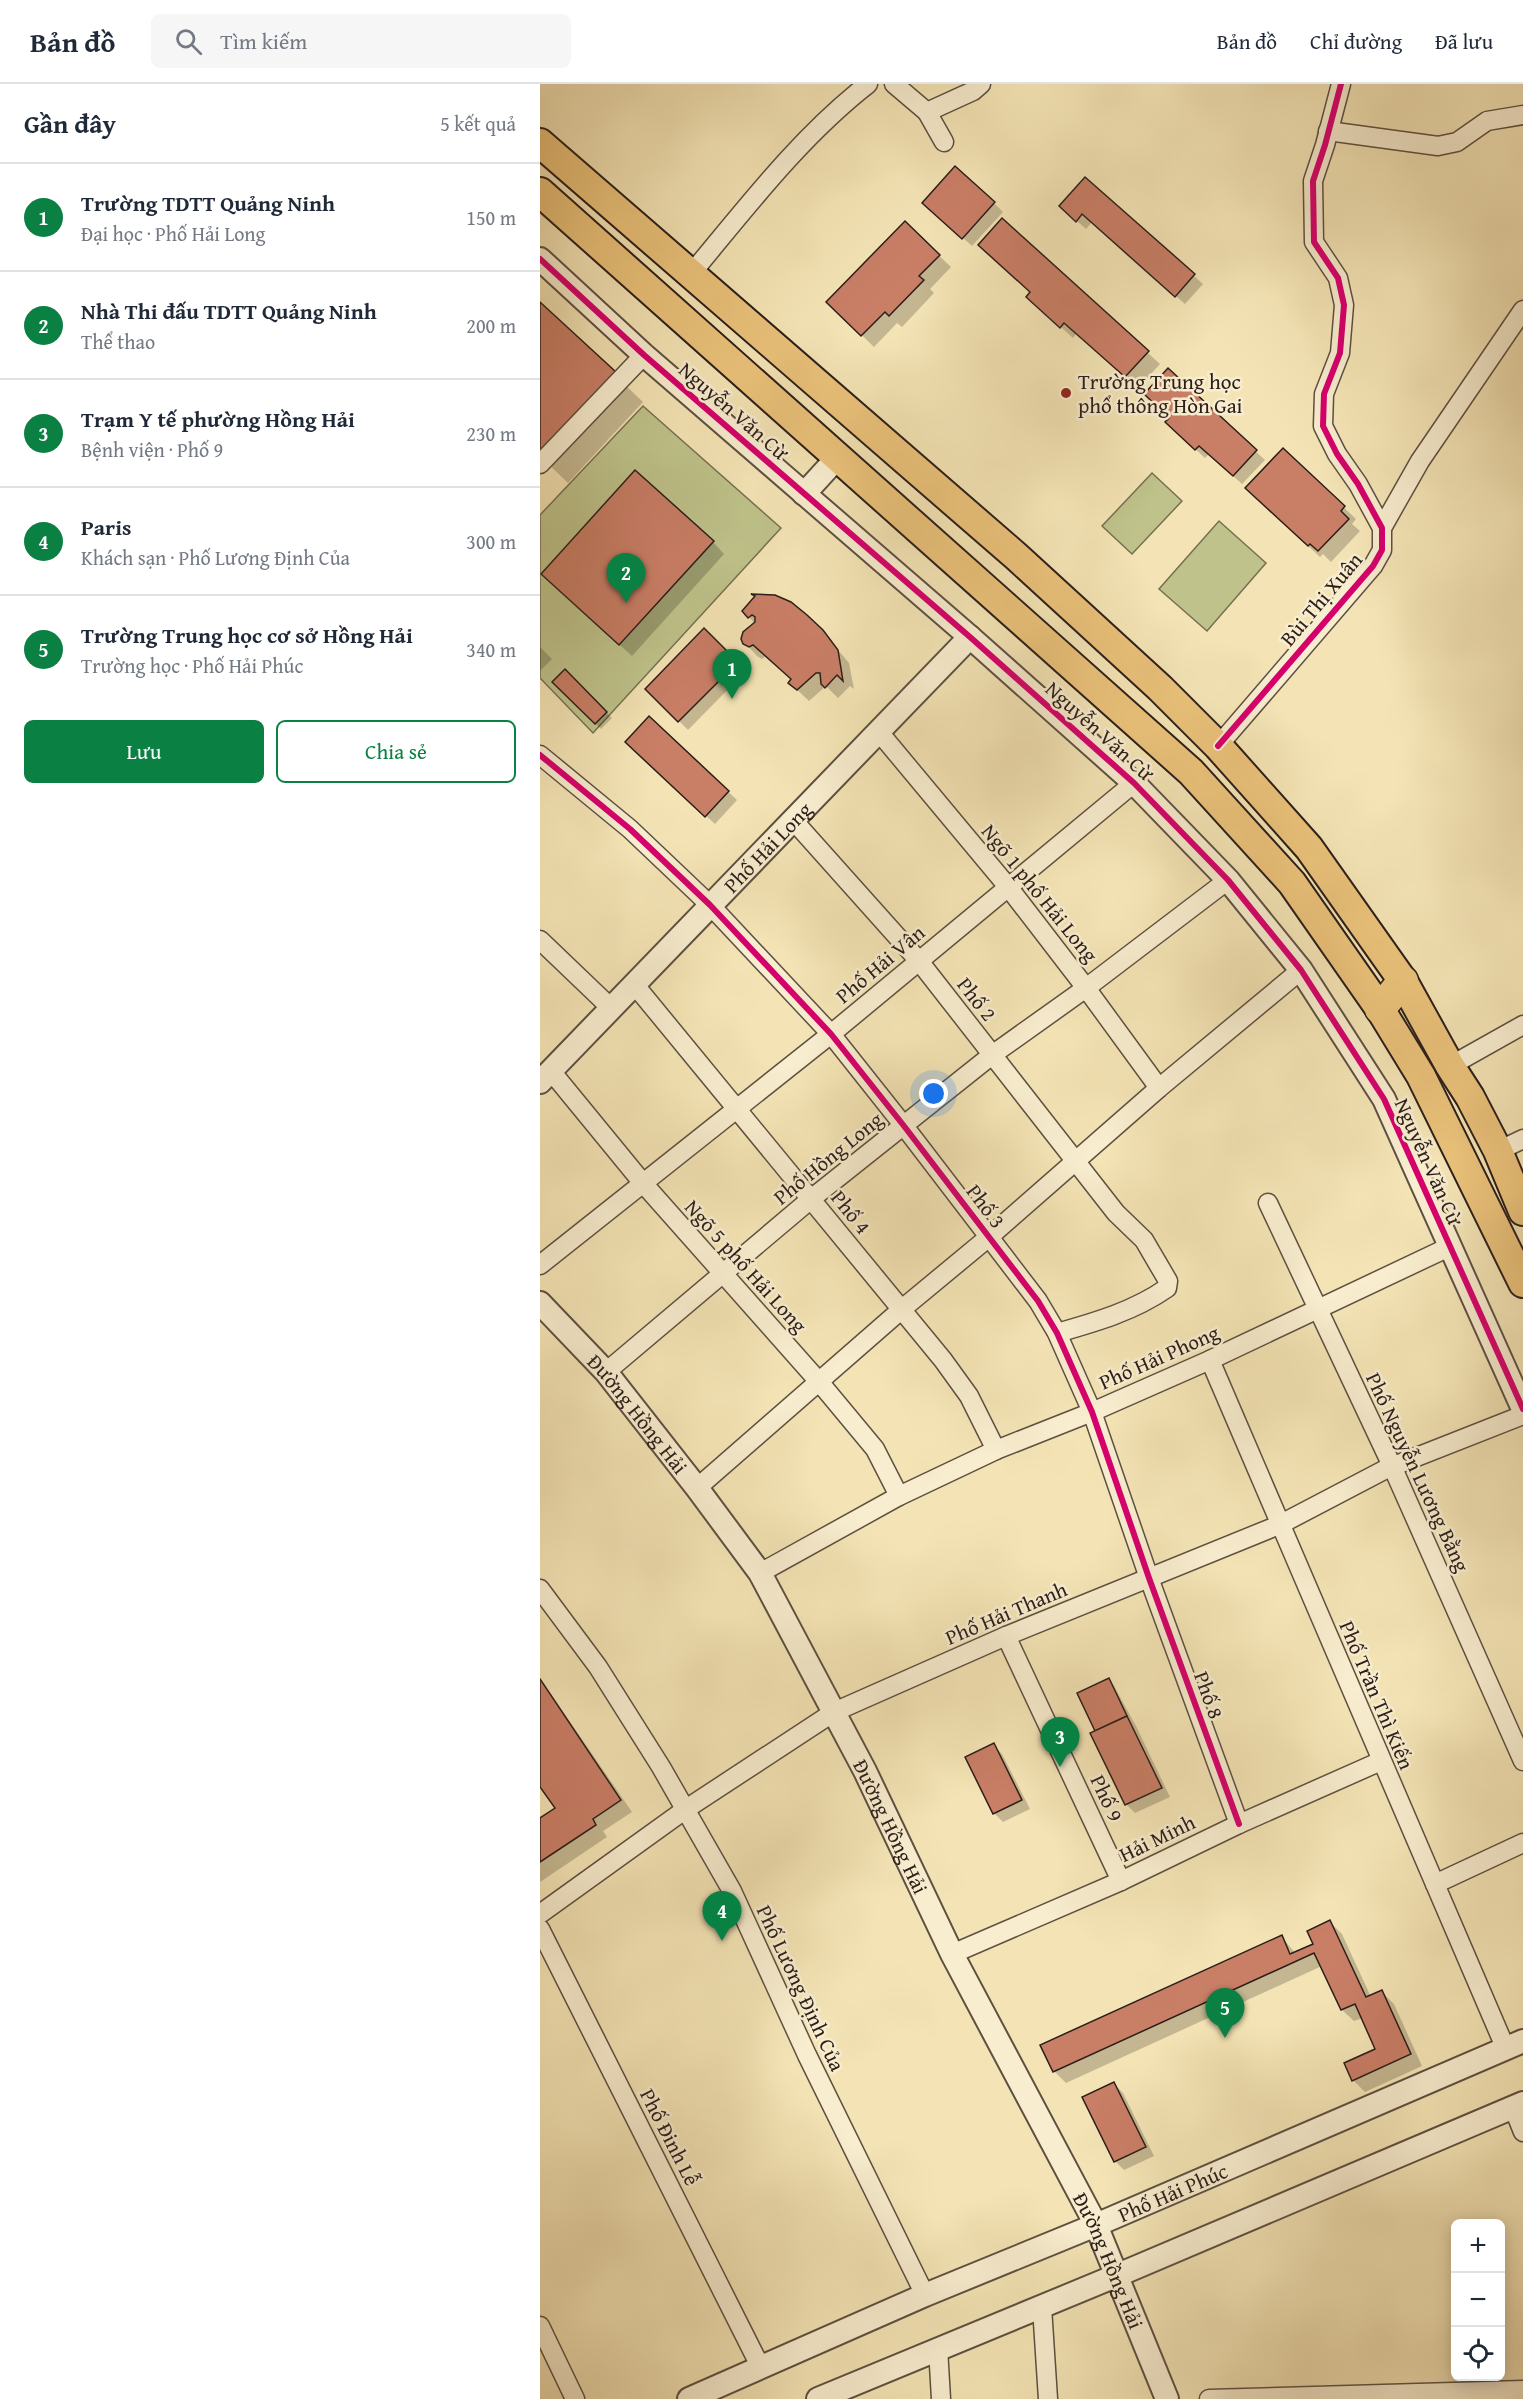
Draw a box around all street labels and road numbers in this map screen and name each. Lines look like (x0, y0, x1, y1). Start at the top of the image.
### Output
street label: Nguyễn Văn Cừ (672, 354, 796, 468)
street label: Bùi Thị Xuân (1272, 545, 1370, 653)
street label: Nguyễn Văn Cừ (1039, 674, 1162, 789)
street label: Phố Hải Long (716, 794, 819, 899)
street label: Ngõ 1 phố Hải Long (974, 817, 1106, 969)
street label: Phố Hải Vân (829, 917, 932, 1011)
street label: Phố 2 (950, 970, 1004, 1028)
street label: Nguyễn Văn Cừ (1387, 1093, 1471, 1232)
street label: Phố Hồng Long (767, 1104, 890, 1212)
street label: Phố 3 (959, 1177, 1013, 1235)
street label: Phố 4 (824, 1183, 878, 1241)
street label: Ngõ 5 phố Hải Long (678, 1192, 815, 1340)
street label: Phố Hải Phong (1094, 1316, 1225, 1397)
street label: Đường Hồng Hải (581, 1347, 696, 1480)
street label: Phố Nguyễn Lương Bằng (1358, 1367, 1478, 1577)
street label: Phố Hải Thanh (940, 1573, 1072, 1653)
street label: Phố Trần Thì Kiến (1332, 1616, 1422, 1775)
street label: Phố 8 (1186, 1667, 1232, 1723)
street label: Đường Hồng Hải (846, 1753, 937, 1899)
street label: Phố 9 (1083, 1769, 1131, 1827)
street label: Hải Minh (1114, 1806, 1200, 1870)
street label: Phố Lương Định Của (749, 1900, 853, 2076)
street label: Phố Đinh Lễ (632, 2083, 708, 2191)
street label: Phố Hải Phúc (1113, 2155, 1232, 2229)
street label: Đường Hồng Hải (1066, 2187, 1152, 2333)

